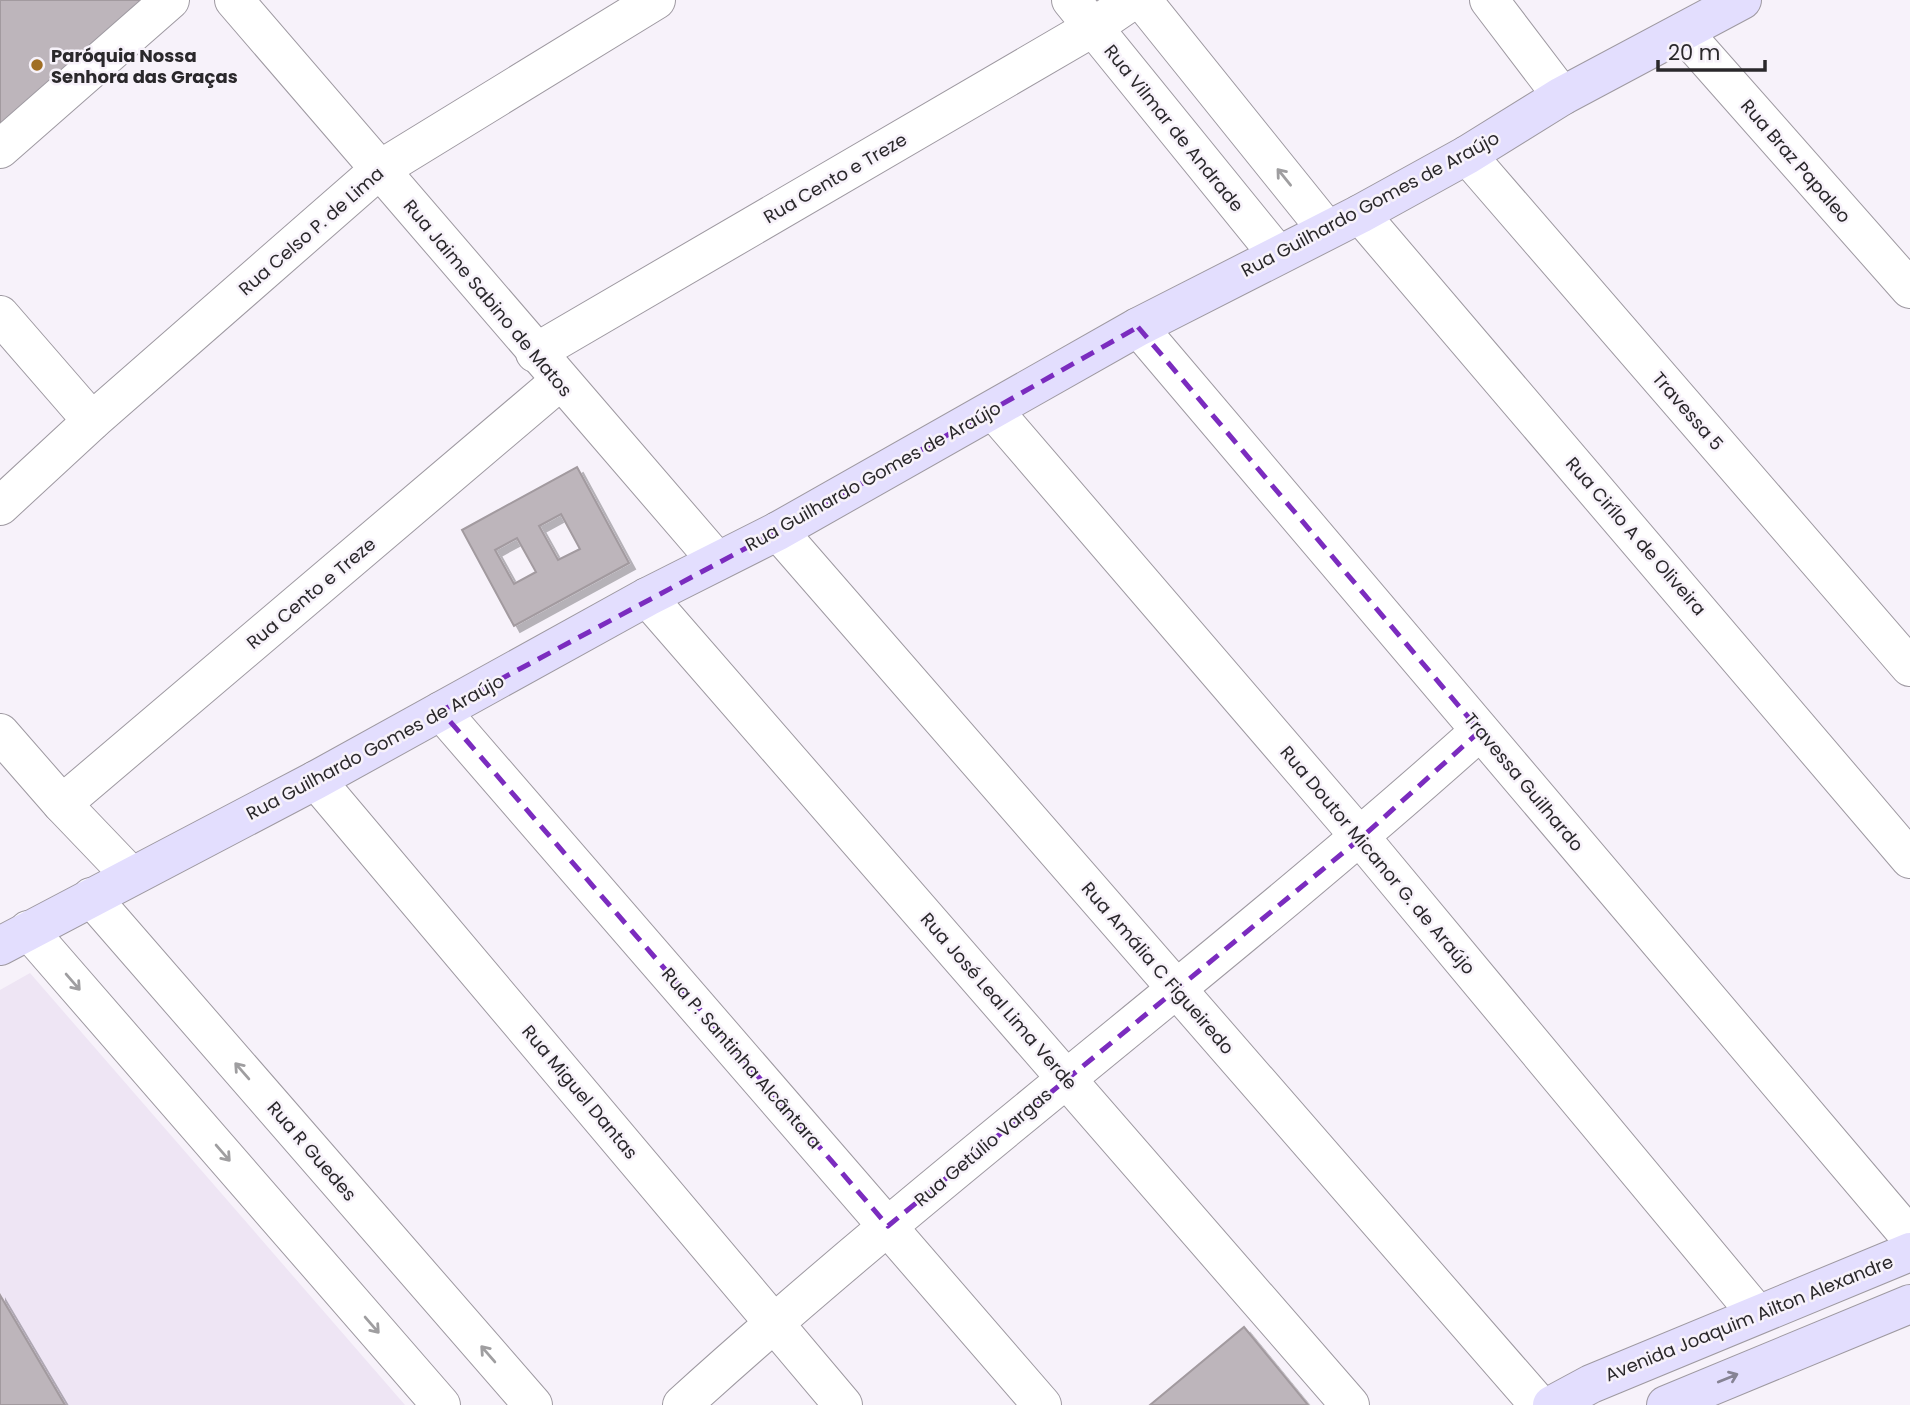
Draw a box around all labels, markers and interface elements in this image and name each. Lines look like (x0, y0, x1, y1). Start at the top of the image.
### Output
scale bar (1658, 28, 1765, 72)
text: 20 m (1668, 38, 1721, 67)
street label: Rua Vilmar de Andrade (1099, 39, 1249, 217)
place label: Paróquia Nossa Senhora das Graças (51, 43, 238, 89)
marker: Paróquia Nossa Senhora das Graças (29, 57, 45, 73)
street label: Rua Braz Papaleo (1735, 94, 1857, 228)
street label: Rua Guilhardo Gomes de Araújo (1237, 125, 1503, 283)
street label: Rua Cento e Treze (759, 127, 911, 229)
street label: Rua Celso P. de Lima (233, 161, 389, 301)
one-way arrow (1277, 169, 1292, 187)
street label: Rua Jaime Sabino de Matos (398, 194, 578, 402)
street label: Travessa 5 (1647, 366, 1729, 456)
street label: Rua Guilhardo Gomes de Araújo (741, 395, 1005, 557)
street label: Rua Cirílo A de Oliveira (1560, 451, 1712, 621)
street label: Rua Cento e Treze (241, 531, 381, 655)
street label: Rua Guilhardo Gomes de Araújo (242, 668, 508, 826)
street label: Travessa Guilhardo (1458, 707, 1590, 857)
street label: Rua Doutor Micanor G. de Araújo (1275, 740, 1481, 980)
street label: Rua Amália C Figueiredo (1076, 876, 1240, 1060)
street label: Rua José Leal Lima Verde (915, 907, 1083, 1095)
street label: Rua P. Santinha Alcântara (656, 962, 828, 1154)
one-way arrow (65, 972, 81, 990)
street label: Rua Miguel Dantas (516, 1020, 644, 1164)
one-way arrow (234, 1063, 250, 1081)
street label: Rua Getúlio Vargas (909, 1082, 1057, 1212)
street label: Rua R Guedes (262, 1096, 362, 1206)
one-way arrow (215, 1143, 231, 1161)
street label: Avenida Joaquim Ailton Alexandre (1601, 1249, 1897, 1387)
one-way arrow (364, 1316, 380, 1334)
one-way arrow (480, 1345, 496, 1363)
one-way arrow (1717, 1370, 1738, 1383)

